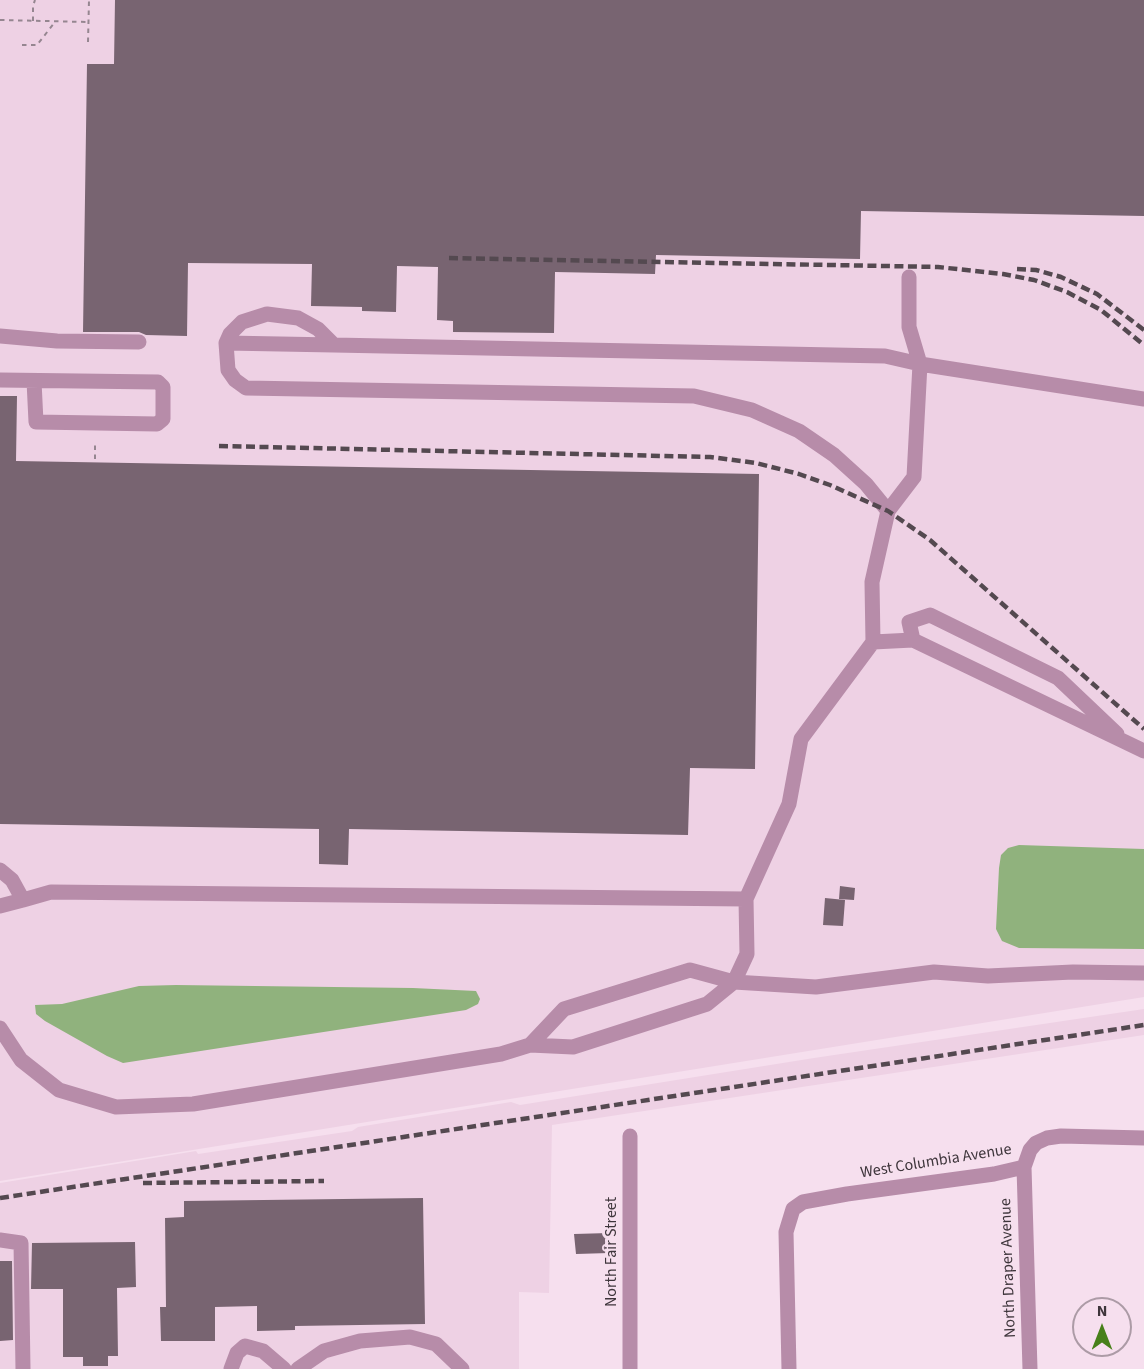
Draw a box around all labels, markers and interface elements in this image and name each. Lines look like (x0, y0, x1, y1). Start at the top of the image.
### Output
street label: West Columbia Avenue (859, 1141, 1013, 1183)
street label: North Fair Street (602, 1197, 622, 1307)
street label: North Draper Avenue (997, 1198, 1021, 1338)
north arrow (1072, 1297, 1132, 1357)
text: N (1097, 1300, 1107, 1322)

